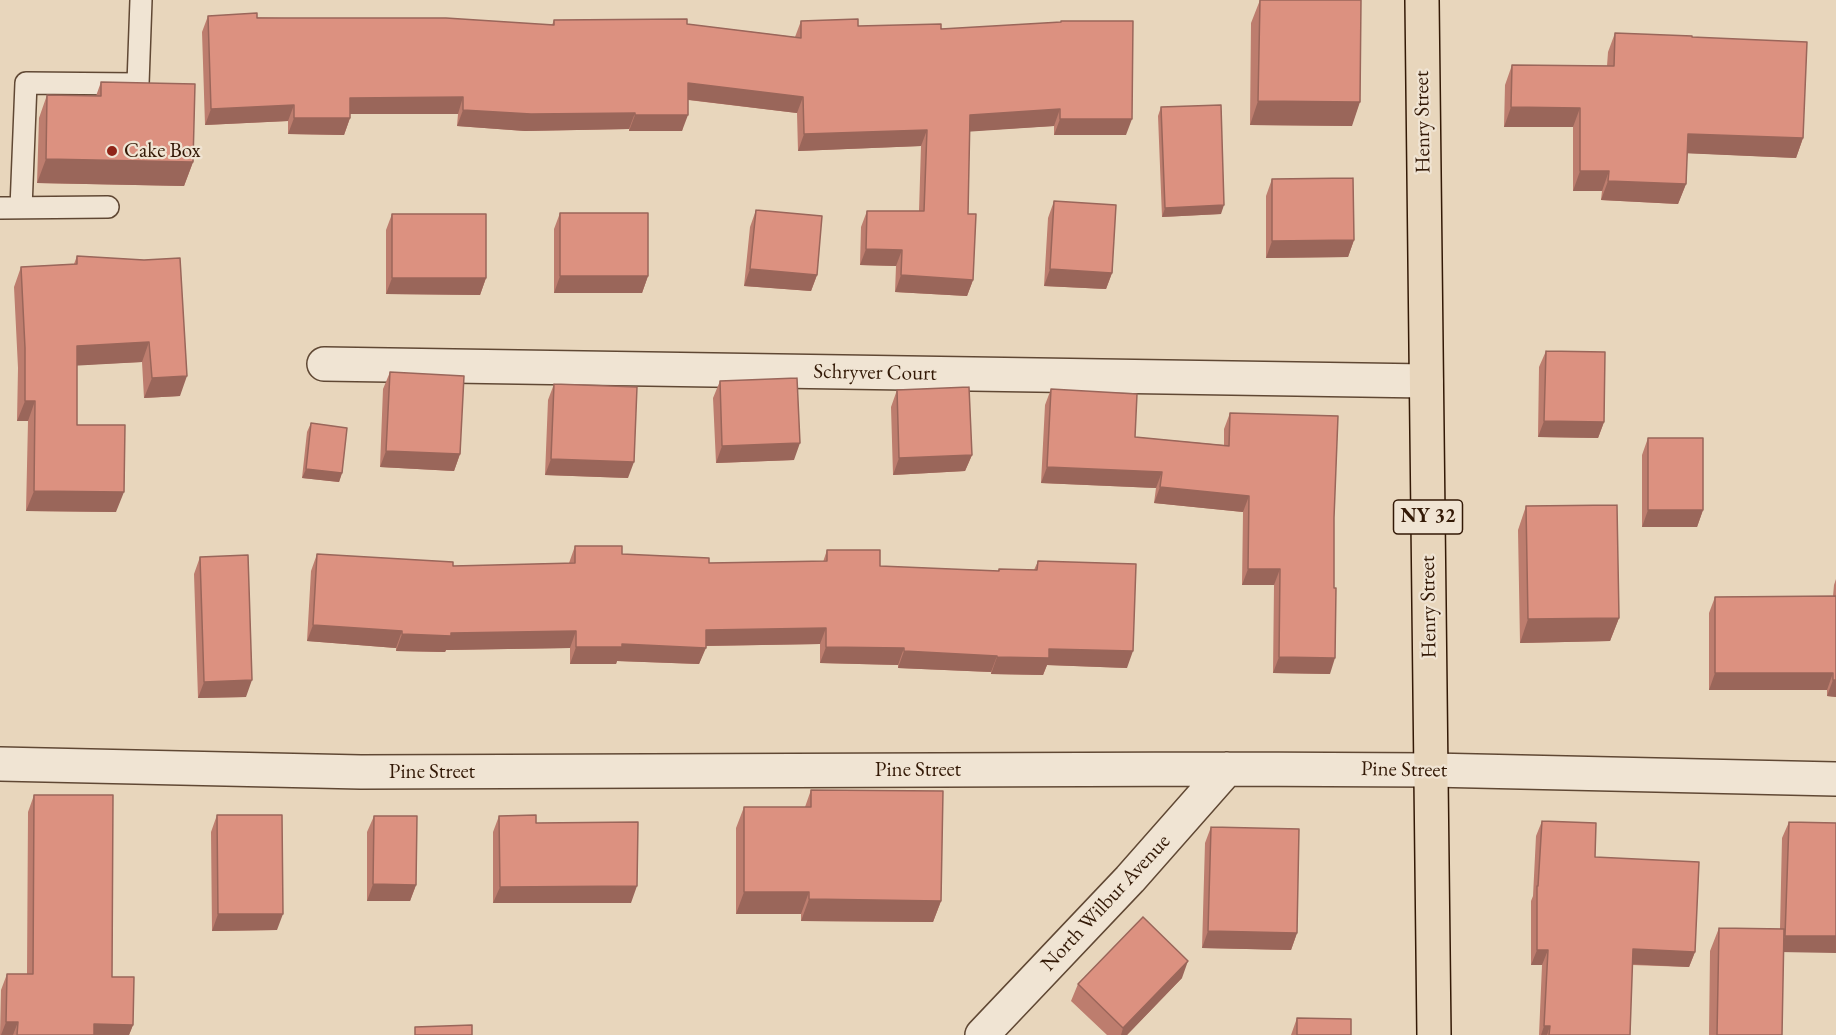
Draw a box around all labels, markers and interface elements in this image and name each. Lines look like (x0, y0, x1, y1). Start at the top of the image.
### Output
street label: Henry Street (1410, 70, 1436, 174)
place label: Cake Box (124, 138, 201, 164)
marker: Cake Box (105, 144, 119, 158)
street label: Schryver Court (813, 359, 937, 387)
road number: NY 32 (1394, 500, 1462, 534)
street label: Henry Street (1416, 555, 1442, 659)
street label: Pine Street (875, 757, 961, 783)
street label: Pine Street (1361, 757, 1447, 783)
street label: Pine Street (389, 759, 475, 785)
street label: North Wilbur Avenue (1036, 829, 1176, 977)

